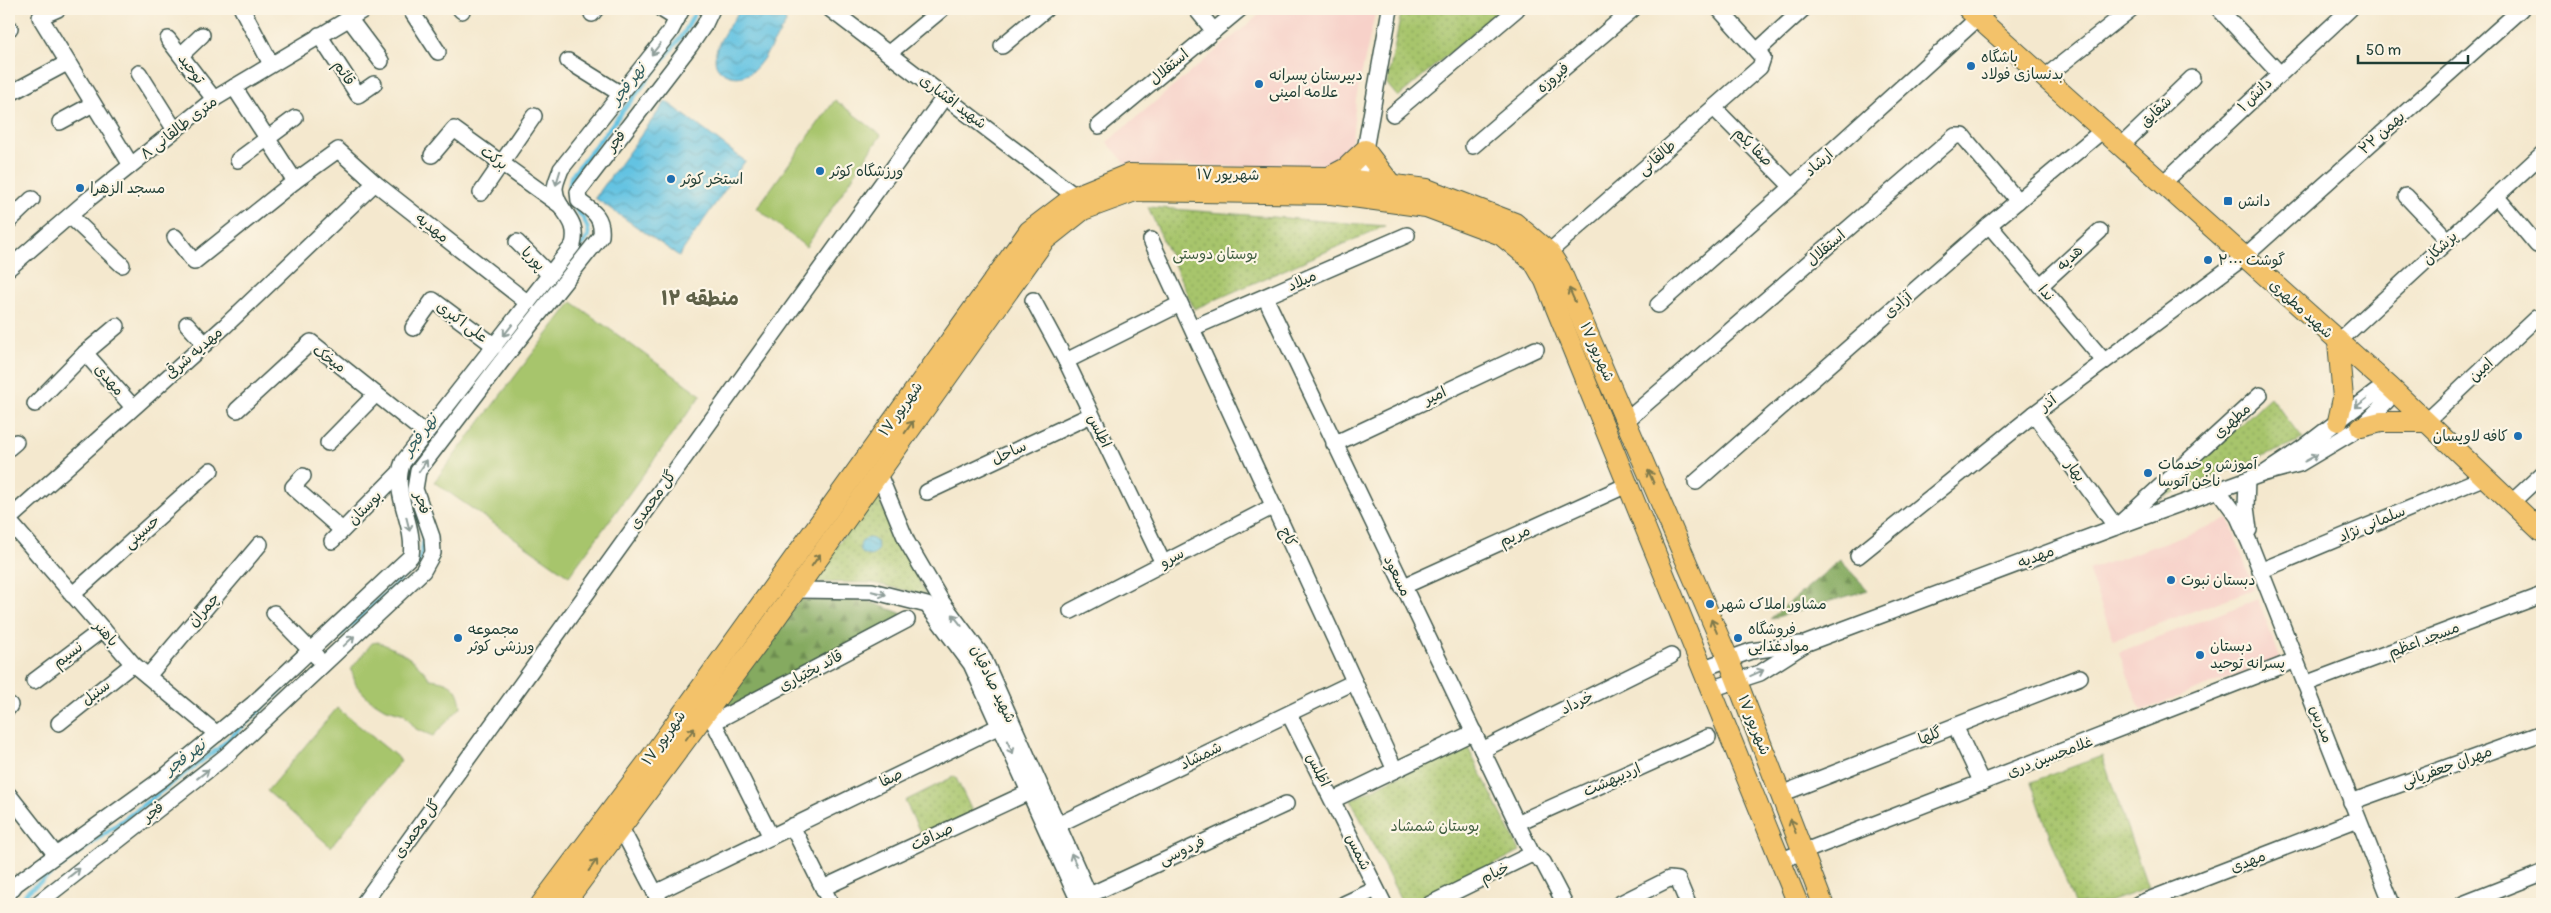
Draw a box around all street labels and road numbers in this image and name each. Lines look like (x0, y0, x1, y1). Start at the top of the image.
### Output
street label: استقلال (1145, 45, 1193, 89)
street label: توحید (173, 50, 209, 88)
street label: قائم (327, 57, 359, 90)
street label: فیروزه (1533, 59, 1573, 97)
street label: شهید افشاری (916, 71, 990, 133)
street label: دانش ۱ (2234, 74, 2276, 116)
street label: ۸ متری طالقانی (137, 92, 221, 164)
street label: شقایق (2136, 92, 2176, 132)
street label: ۲۲ بهمن (2355, 107, 2409, 159)
street label: صفا یکم (1728, 123, 1777, 172)
street label: فجر (600, 126, 630, 157)
street label: طالقانی (1634, 136, 1680, 180)
street label: برکت (477, 142, 511, 174)
street label: ارشاد (1801, 145, 1837, 181)
street label: ۱۷ شهریور (1196, 165, 1260, 185)
street label: مهدیه (411, 209, 453, 247)
street label: استقلال (1802, 226, 1850, 270)
street label: پزشکان (2418, 227, 2462, 269)
street label: هدیه (2053, 241, 2087, 275)
street label: پوریا (517, 243, 549, 275)
street label: میلاد (1284, 266, 1320, 296)
street label: شهید مطهری (2265, 275, 2337, 343)
street label: ندا (2034, 281, 2058, 305)
street label: آزادی (1880, 287, 1917, 323)
street label: علی اکبری (433, 297, 491, 347)
street label: ۱۷ شهریور (1576, 319, 1618, 385)
street label: مهدیه شرقی (160, 321, 227, 383)
street label: میخک (309, 341, 349, 377)
street label: امین (2465, 354, 2497, 386)
street label: مهدی (90, 360, 128, 400)
street label: ۱۷ شهریور (875, 378, 927, 440)
street label: امیر (1419, 382, 1450, 410)
street label: آذر (2035, 390, 2061, 416)
street label: مطهری (2209, 399, 2255, 443)
street label: اطلس (1083, 411, 1115, 451)
street label: ساحل (988, 437, 1030, 469)
street label: بهار (2060, 455, 2089, 486)
street label: گل محمدی (625, 467, 681, 533)
street label: بوستان (344, 487, 386, 529)
street label: فجر (409, 487, 435, 517)
street label: سلمانی نژاد (2336, 501, 2408, 547)
street label: حسینی (120, 511, 164, 553)
street label: مریم (1497, 521, 1534, 553)
street label: کاج (1275, 524, 1301, 550)
street label: مهدیه (2015, 541, 2057, 573)
street label: سرو (1156, 544, 1187, 573)
street label: مسعود (1379, 552, 1415, 600)
street label: چمران (184, 589, 224, 631)
street label: باهنر (88, 616, 122, 651)
street label: مسجد اعظم (2386, 618, 2463, 664)
street label: نسیم (49, 638, 88, 674)
street label: شهید صادقیان (966, 642, 1020, 726)
street label: قائد بختیاری (776, 646, 846, 696)
street label: سنبل (78, 676, 114, 710)
street label: خرداد (1557, 687, 1597, 719)
street label: ۱۷ شهریور (1733, 692, 1775, 758)
street label: مدرس (2305, 702, 2337, 746)
street label: ۱۷ شهریور (638, 707, 690, 769)
street label: گلها (1915, 723, 1945, 749)
street label: غلامحسین دری (2004, 732, 2096, 782)
street label: شمشاد (1177, 738, 1225, 774)
street label: مهران جعفریانی (2399, 742, 2495, 792)
street label: اطلس (1302, 750, 1334, 790)
street label: اردیبهشت (1580, 759, 1644, 801)
street label: صفا (876, 764, 906, 792)
street label: گل محمدی (389, 796, 445, 862)
street label: فجر (137, 798, 168, 828)
street label: صداقت (908, 819, 956, 855)
street label: شمس (1341, 831, 1375, 873)
street label: فردوسی (1156, 832, 1208, 870)
street label: مهدی (2228, 847, 2268, 877)
street label: خیام (1477, 858, 1513, 889)

